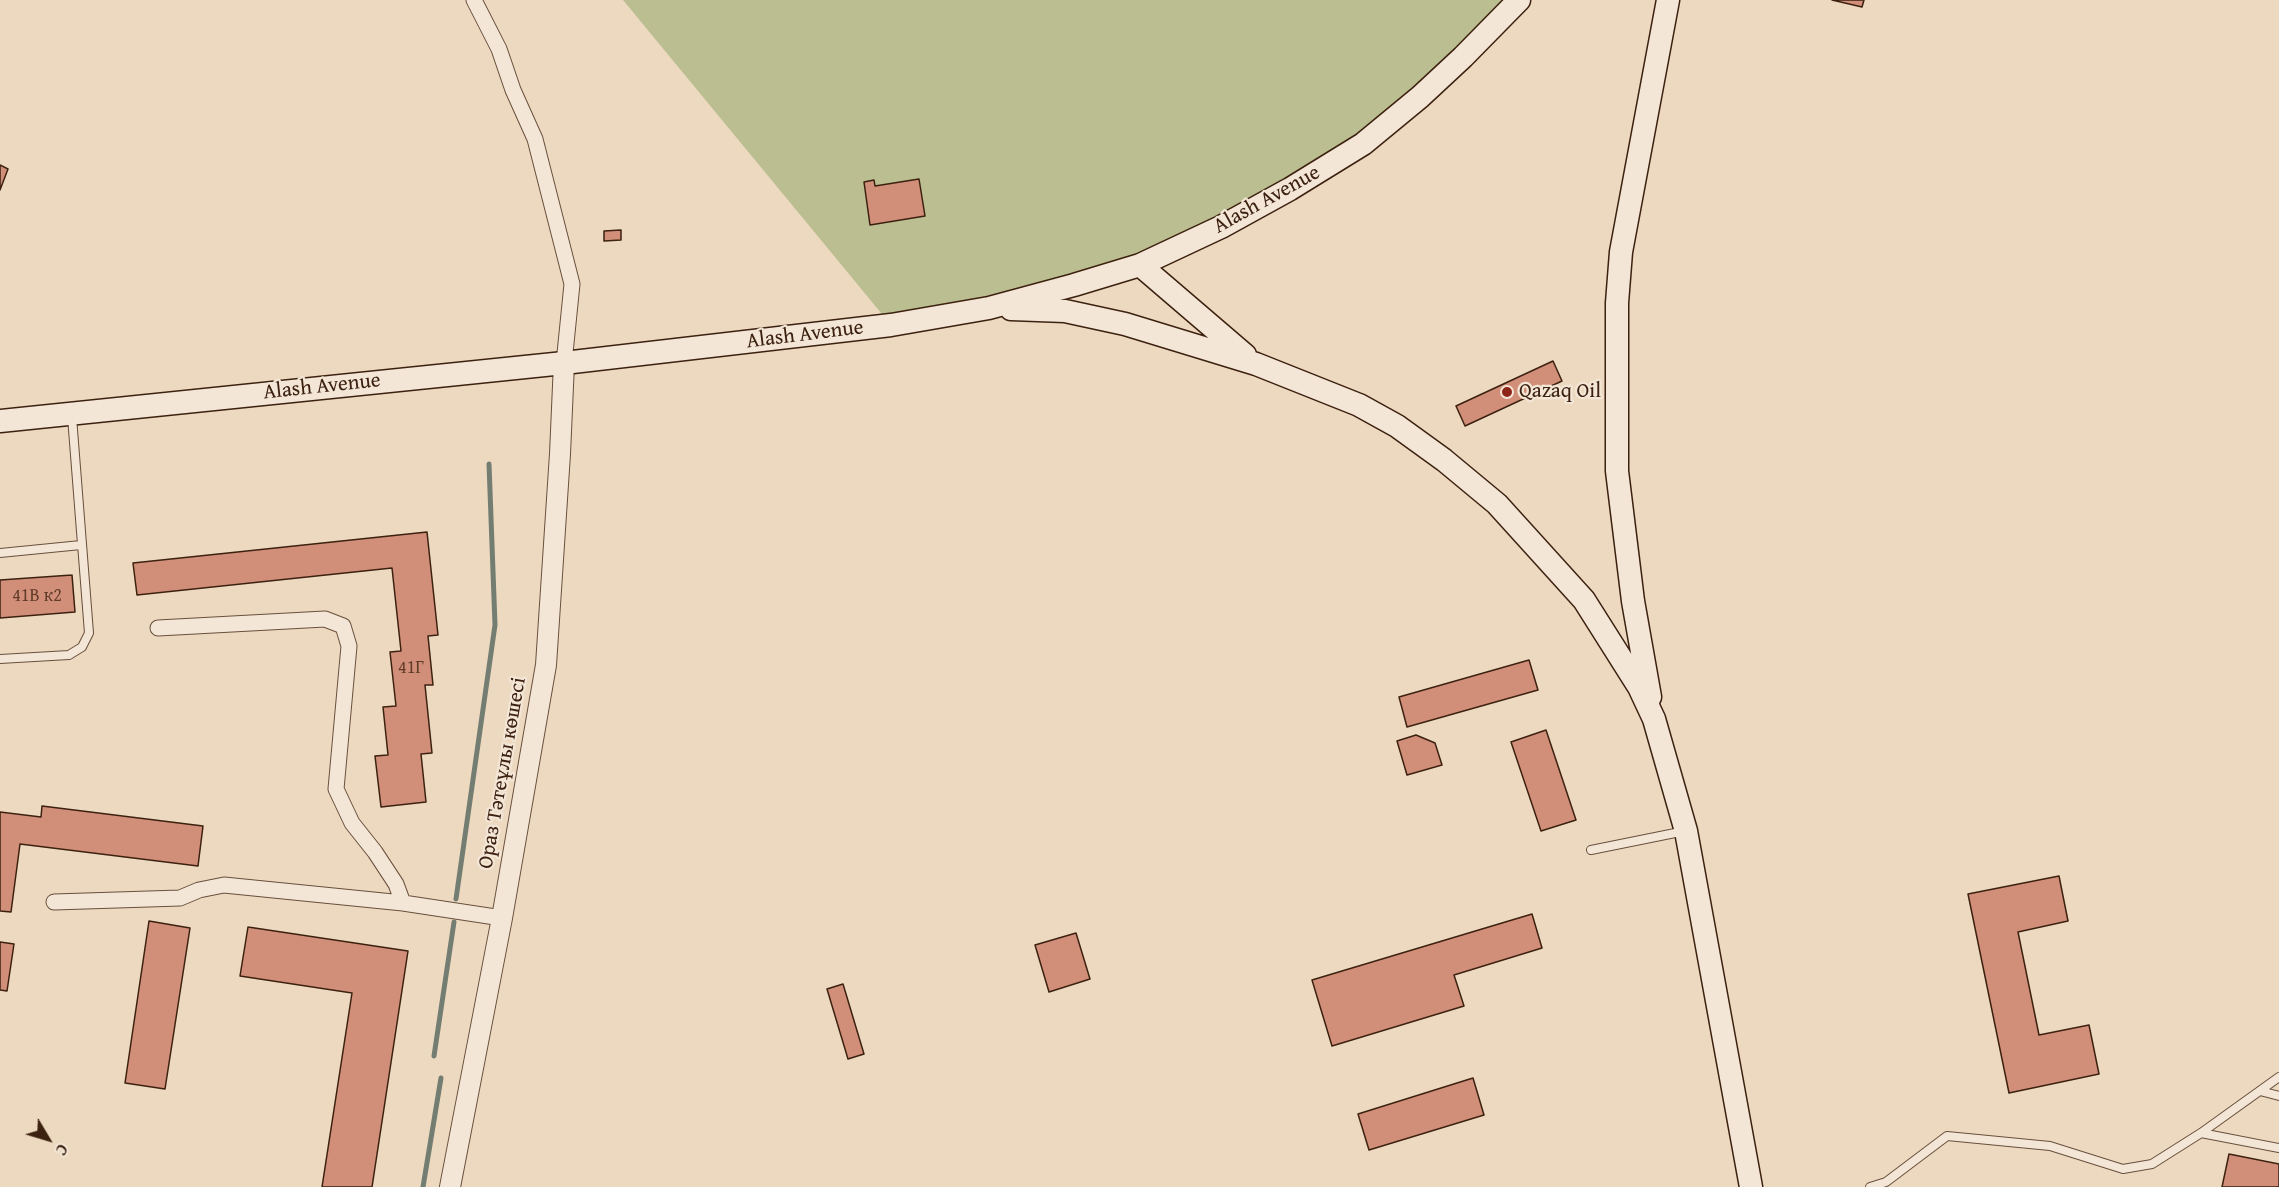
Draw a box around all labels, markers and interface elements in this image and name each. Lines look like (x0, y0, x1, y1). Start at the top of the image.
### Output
street label: Alash Avenue (1209, 160, 1325, 240)
street label: Alash Avenue (745, 315, 865, 355)
street label: Alash Avenue (262, 368, 382, 406)
place label: Qazaq Oil (1519, 379, 1601, 405)
marker: Qazaq Oil (1500, 385, 1514, 399)
house number: 41В к2 (12, 585, 62, 607)
house number: 41Г (398, 657, 424, 679)
street label: Ораз Тәтеұлы көшесі (474, 675, 532, 871)
north arrow (18, 1109, 78, 1169)
text: С (50, 1139, 74, 1161)

